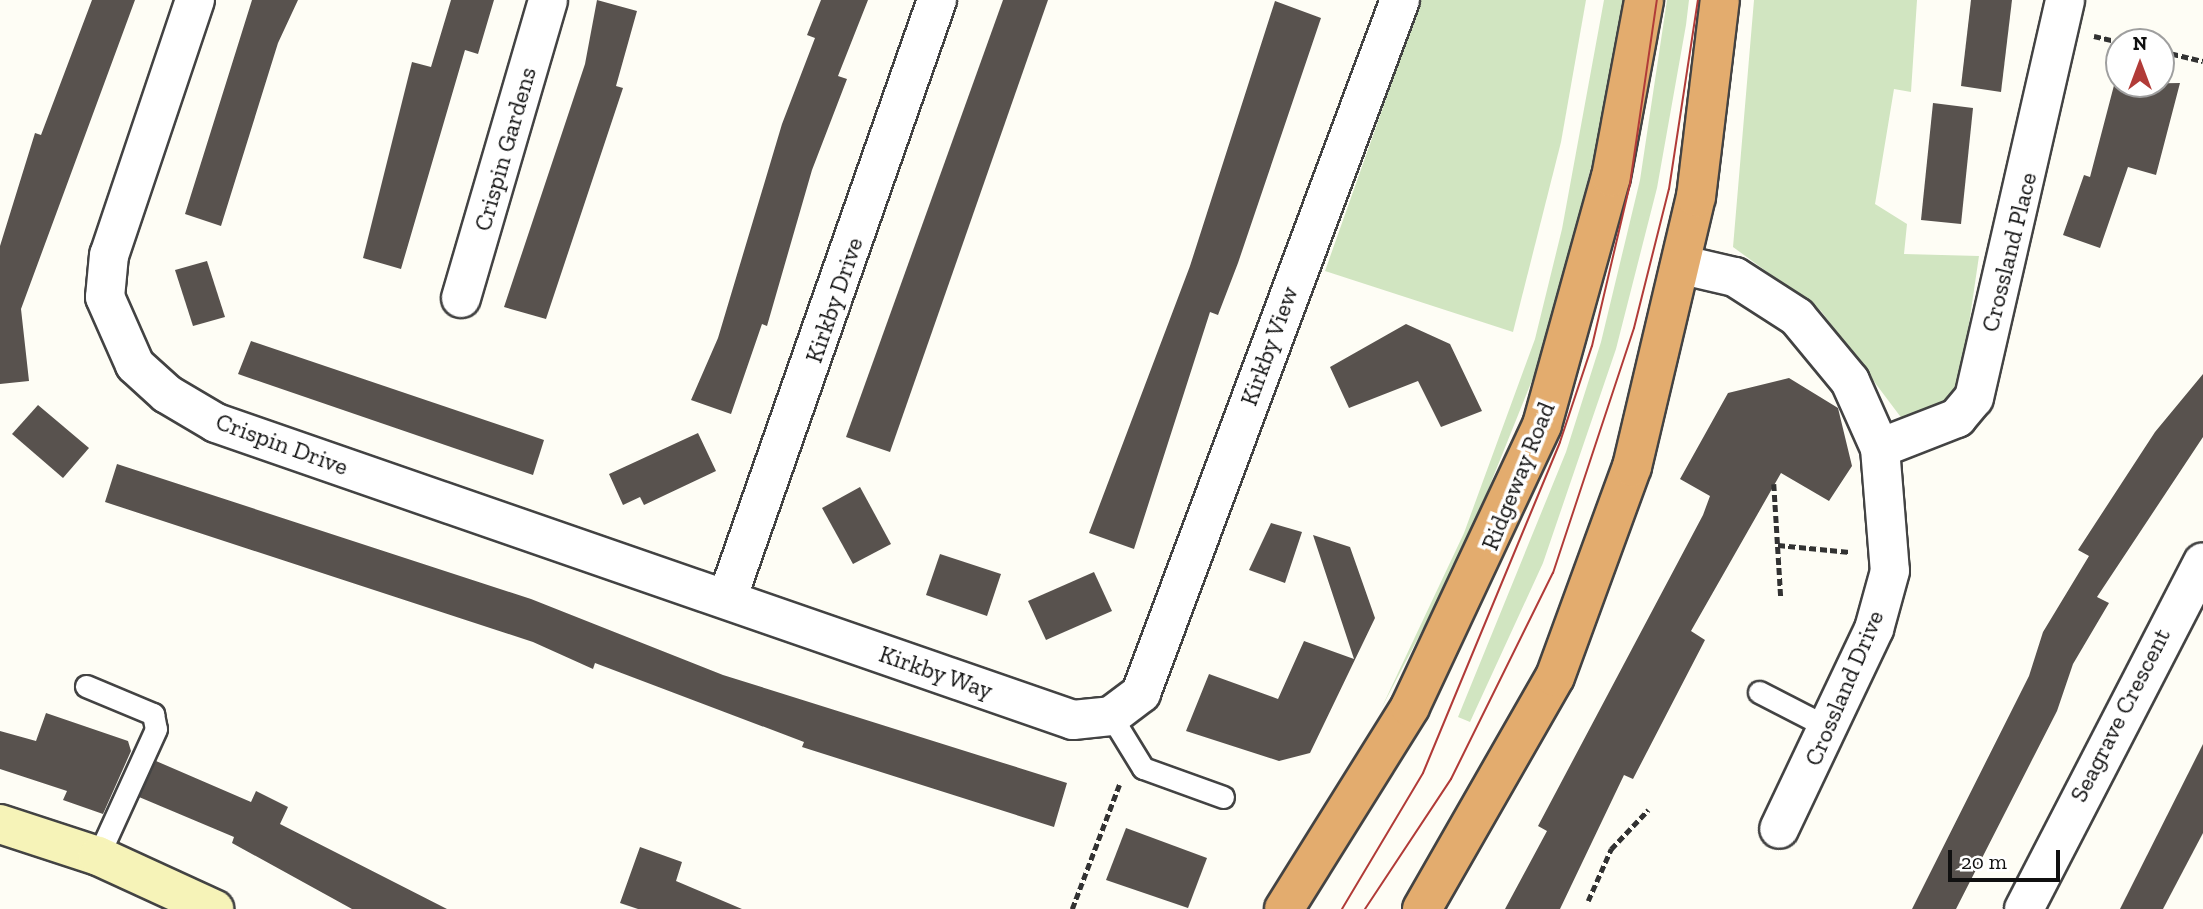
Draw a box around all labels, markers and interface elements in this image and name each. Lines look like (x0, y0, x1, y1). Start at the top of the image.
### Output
north arrow (2105, 28, 2175, 98)
text: N (2133, 32, 2147, 55)
street label: Crispin Gardens (468, 64, 542, 234)
street label: Crossland Place (1975, 169, 2043, 335)
street label: Kirkby Drive (799, 233, 869, 367)
street label: Kirkby View (1234, 282, 1304, 410)
street label: Ridgeway Road (1475, 397, 1561, 555)
street label: Crispin Drive (212, 407, 352, 481)
street label: Crossland Drive (1798, 606, 1890, 770)
street label: Seagrave Crescent (2064, 623, 2176, 807)
street label: Kirkby Way (875, 639, 997, 705)
scale bar (1951, 836, 2063, 880)
text: 20 m (1961, 849, 2007, 874)

